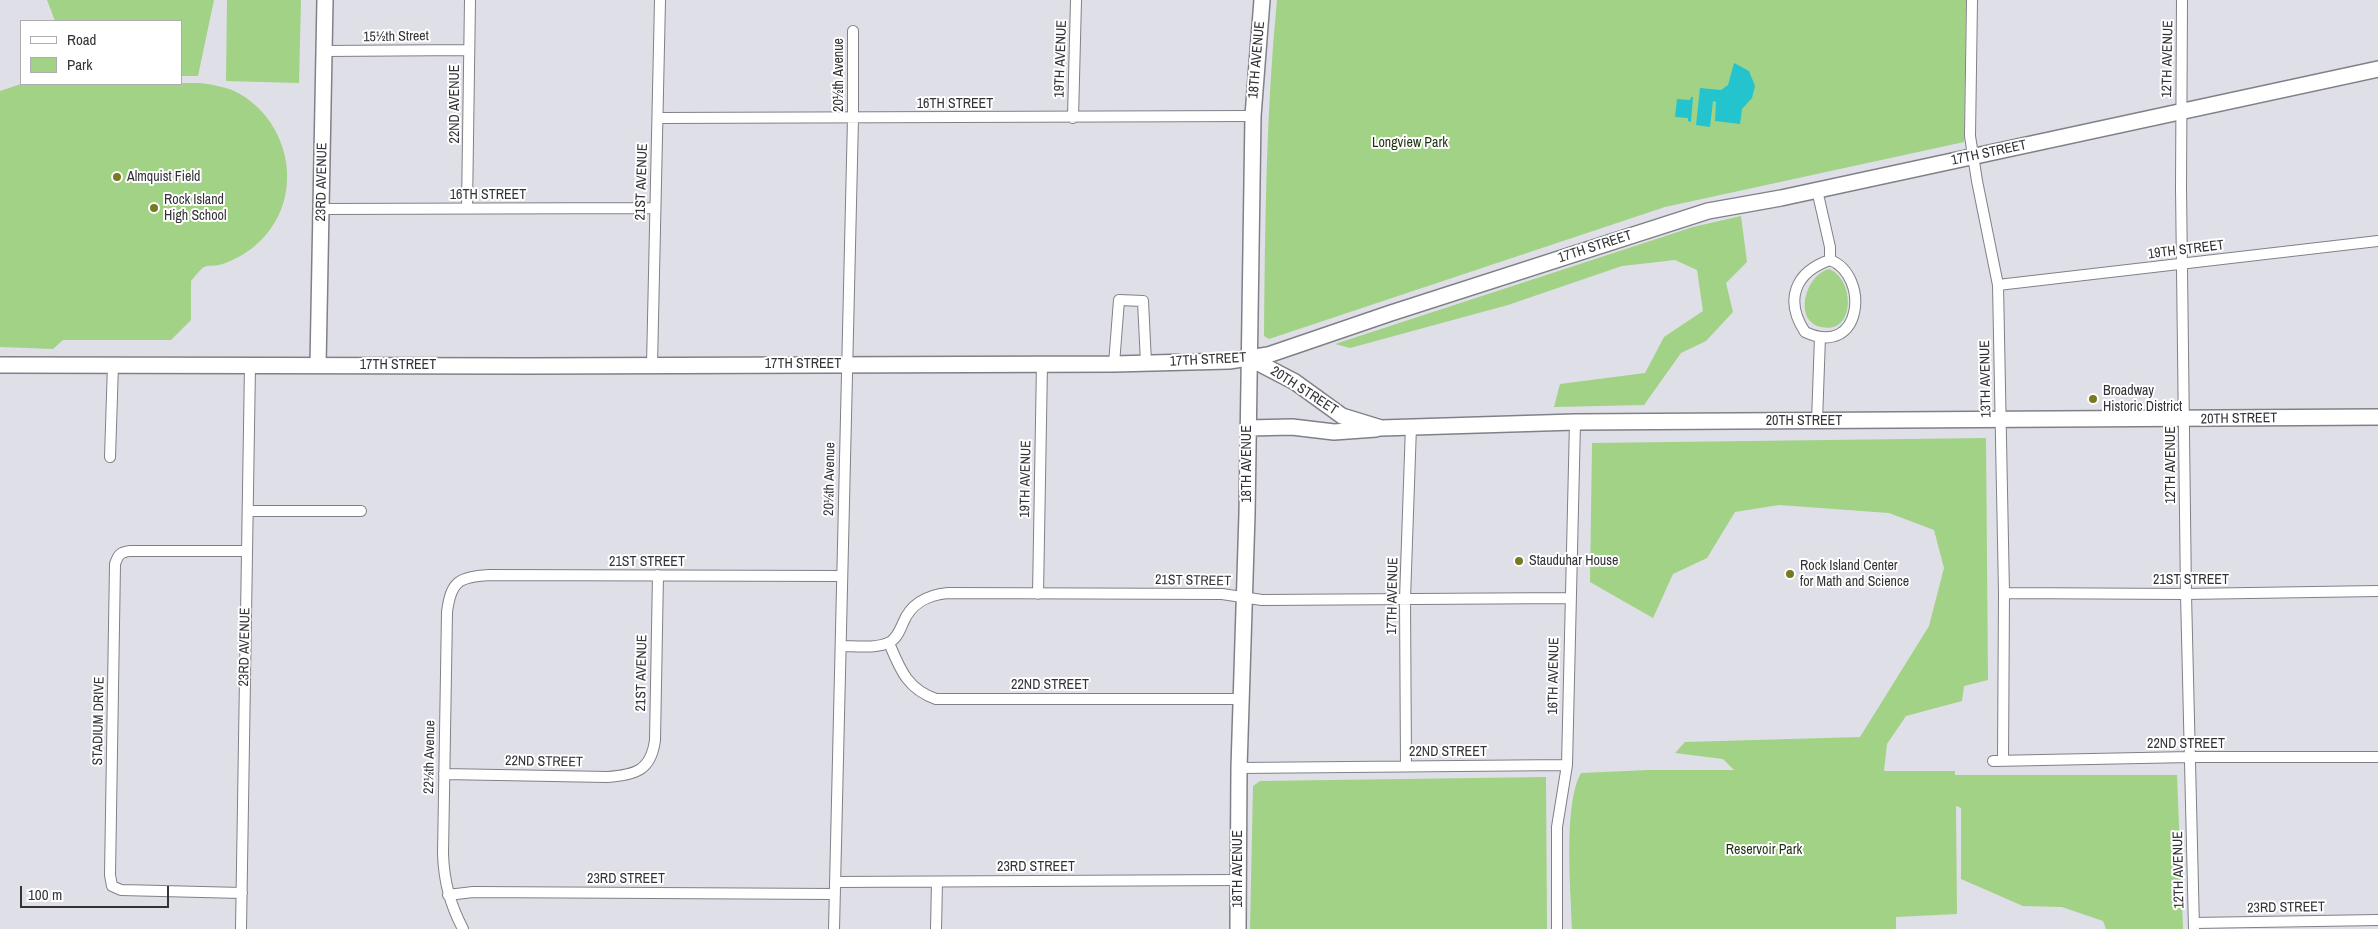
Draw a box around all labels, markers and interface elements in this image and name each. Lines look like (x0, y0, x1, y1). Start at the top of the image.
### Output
legend (20, 20, 182, 85)
street label: 19TH AVENUE (1051, 20, 1071, 98)
street label: 12TH AVENUE (2159, 20, 2177, 98)
street label: 18TH AVENUE (1245, 21, 1269, 99)
street label: 15½th Street (363, 28, 429, 46)
text: Road (67, 29, 96, 50)
street label: 20½th Avenue (831, 38, 847, 112)
text: Park (67, 54, 92, 75)
street label: 22ND AVENUE (447, 65, 463, 143)
street label: 16TH STREET (917, 96, 993, 112)
park label: Longview Park (1372, 135, 1448, 151)
street label: 17TH STREET (1950, 137, 2028, 169)
street label: 23RD AVENUE (313, 142, 331, 222)
street label: 21ST AVENUE (632, 143, 652, 221)
place label: Almquist Field (127, 169, 200, 185)
marker: Almquist Field (111, 171, 123, 183)
street label: 16TH STREET (450, 187, 526, 203)
place label: Rock Island High School (164, 192, 227, 224)
marker: Rock Island High School (148, 202, 160, 214)
street label: 17TH STREET (1556, 227, 1634, 267)
street label: 19TH STREET (2147, 237, 2225, 263)
street label: 13TH AVENUE (1977, 340, 1995, 418)
street label: 17TH STREET (1169, 350, 1247, 370)
street label: 17TH STREET (765, 356, 841, 372)
street label: 17TH STREET (360, 357, 436, 373)
street label: 20TH STREET (1267, 363, 1341, 419)
place label: Broadway Historic District (2103, 383, 2182, 416)
marker: Broadway Historic District (2087, 393, 2099, 405)
street label: 20TH STREET (2201, 410, 2277, 428)
street label: 20TH STREET (1766, 413, 1842, 429)
street label: 18TH AVENUE (1239, 425, 1255, 503)
street label: 12TH AVENUE (2163, 426, 2179, 504)
street label: 19TH AVENUE (1017, 440, 1035, 518)
street label: 20½th Avenue (821, 442, 839, 516)
place label: Stauduhar House (1529, 553, 1618, 569)
street label: 21ST STREET (609, 554, 685, 570)
marker: Stauduhar House (1513, 555, 1525, 567)
street label: 17TH AVENUE (1384, 557, 1402, 635)
place label: Rock Island Center for Math and Science (1800, 558, 1909, 590)
marker: Rock Island Center for Math and Science (1784, 568, 1796, 580)
street label: 21ST STREET (1155, 572, 1231, 590)
street label: 21ST STREET (2153, 572, 2229, 588)
street label: 23RD AVENUE (236, 607, 254, 687)
street label: 21ST AVENUE (633, 634, 651, 712)
street label: 16TH AVENUE (1545, 637, 1563, 715)
street label: STADIUM DRIVE (90, 676, 108, 766)
street label: 22ND STREET (1011, 677, 1089, 693)
street label: 22½th Avenue (421, 720, 439, 794)
street label: 22ND STREET (2147, 736, 2225, 752)
street label: 22ND STREET (1409, 744, 1487, 760)
street label: 22ND STREET (505, 753, 583, 771)
street label: 18TH AVENUE (1230, 830, 1246, 908)
street label: 12TH AVENUE (2170, 831, 2188, 909)
park label: Reservoir Park (1726, 842, 1802, 858)
street label: 23RD STREET (997, 859, 1075, 875)
street label: 23RD STREET (587, 871, 665, 887)
scale bar (22, 876, 171, 908)
text: 100 m (28, 884, 62, 905)
street label: 23RD STREET (2247, 899, 2325, 917)

